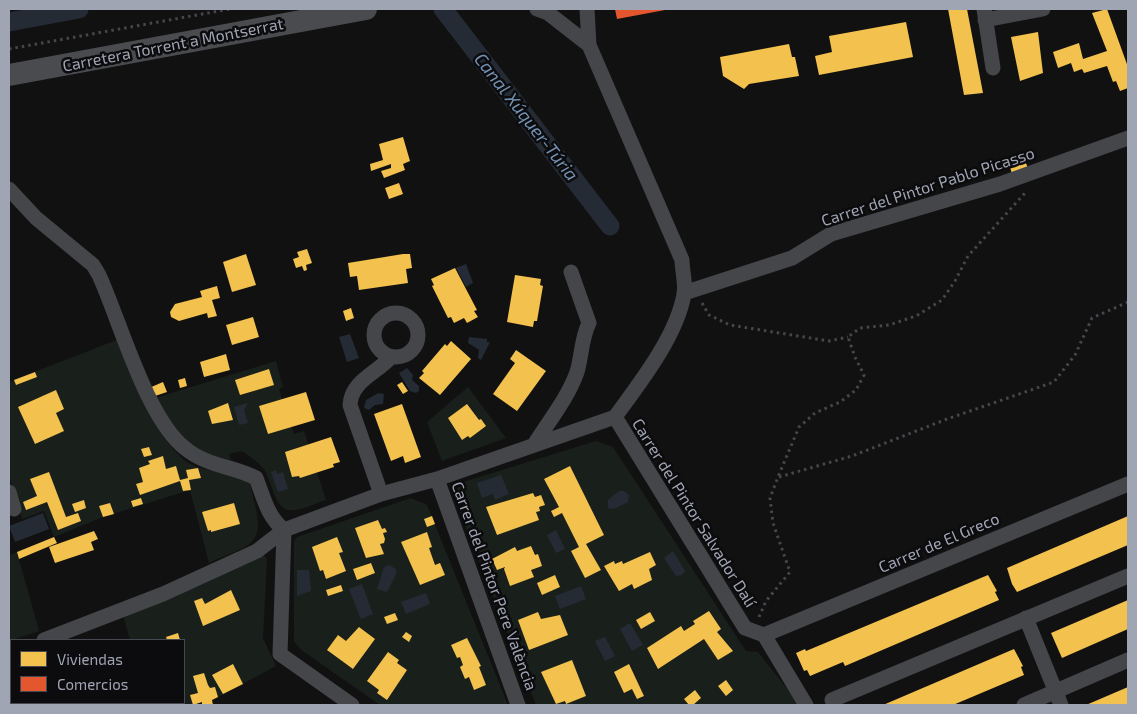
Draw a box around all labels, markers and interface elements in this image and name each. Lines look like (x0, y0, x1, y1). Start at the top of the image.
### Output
street label: Carretera Torrent a Montserrat (61, 14, 285, 76)
water label: Canal Xúquer-Túria (469, 49, 583, 185)
street label: Carrer del Pintor Pablo Picasso (819, 143, 1037, 231)
street label: Carrer del Pintor Salvador Dalí (628, 415, 760, 611)
street label: Carrer del Pintor Pere València (447, 479, 541, 693)
street label: Carrer de El Greco (876, 509, 1002, 577)
legend (10, 639, 185, 704)
text: Viviendas (57, 650, 123, 668)
text: Comercios (57, 675, 128, 693)

